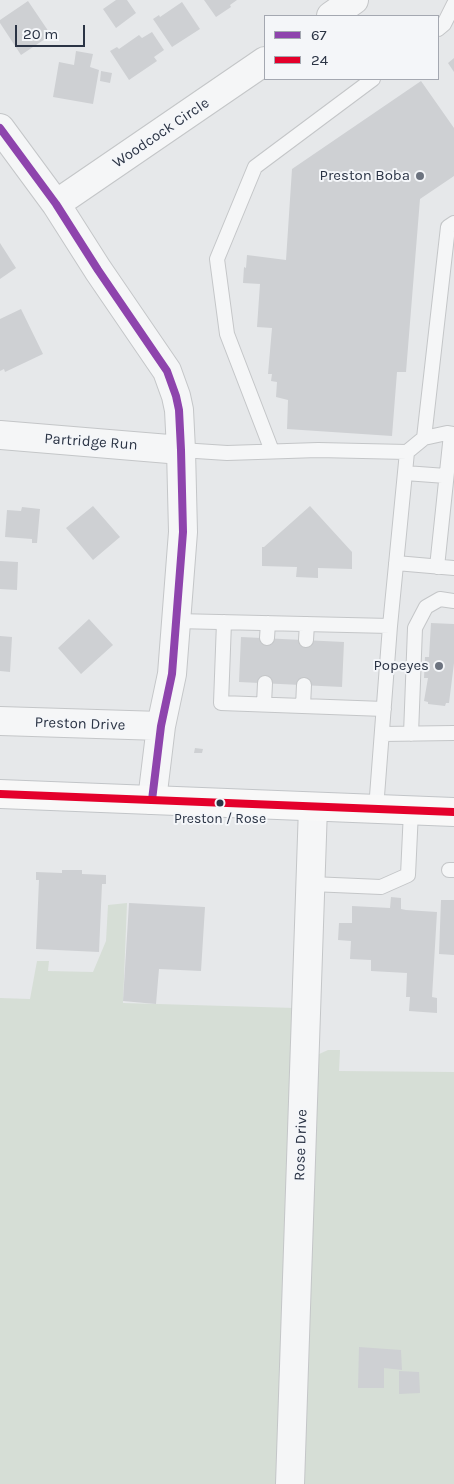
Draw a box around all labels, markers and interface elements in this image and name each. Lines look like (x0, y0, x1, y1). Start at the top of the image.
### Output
scale bar (18, 15, 88, 47)
legend (264, 15, 439, 80)
text: 20 m (23, 25, 58, 43)
text: 67 (311, 26, 327, 44)
text: 24 (311, 51, 328, 69)
street label: Woodcock Circle (109, 94, 213, 172)
place label: Preston Boba (320, 167, 410, 185)
marker: Preston Boba (414, 170, 426, 182)
street label: Partridge Run (44, 430, 138, 454)
place label: Popeyes (373, 657, 429, 675)
marker: Popeyes (433, 660, 445, 672)
street label: Preston Drive (34, 713, 126, 735)
marker: Preston / Rose (215, 798, 225, 808)
place label: Preston / Rose (174, 811, 266, 827)
street label: Rose Drive (291, 1109, 311, 1181)

